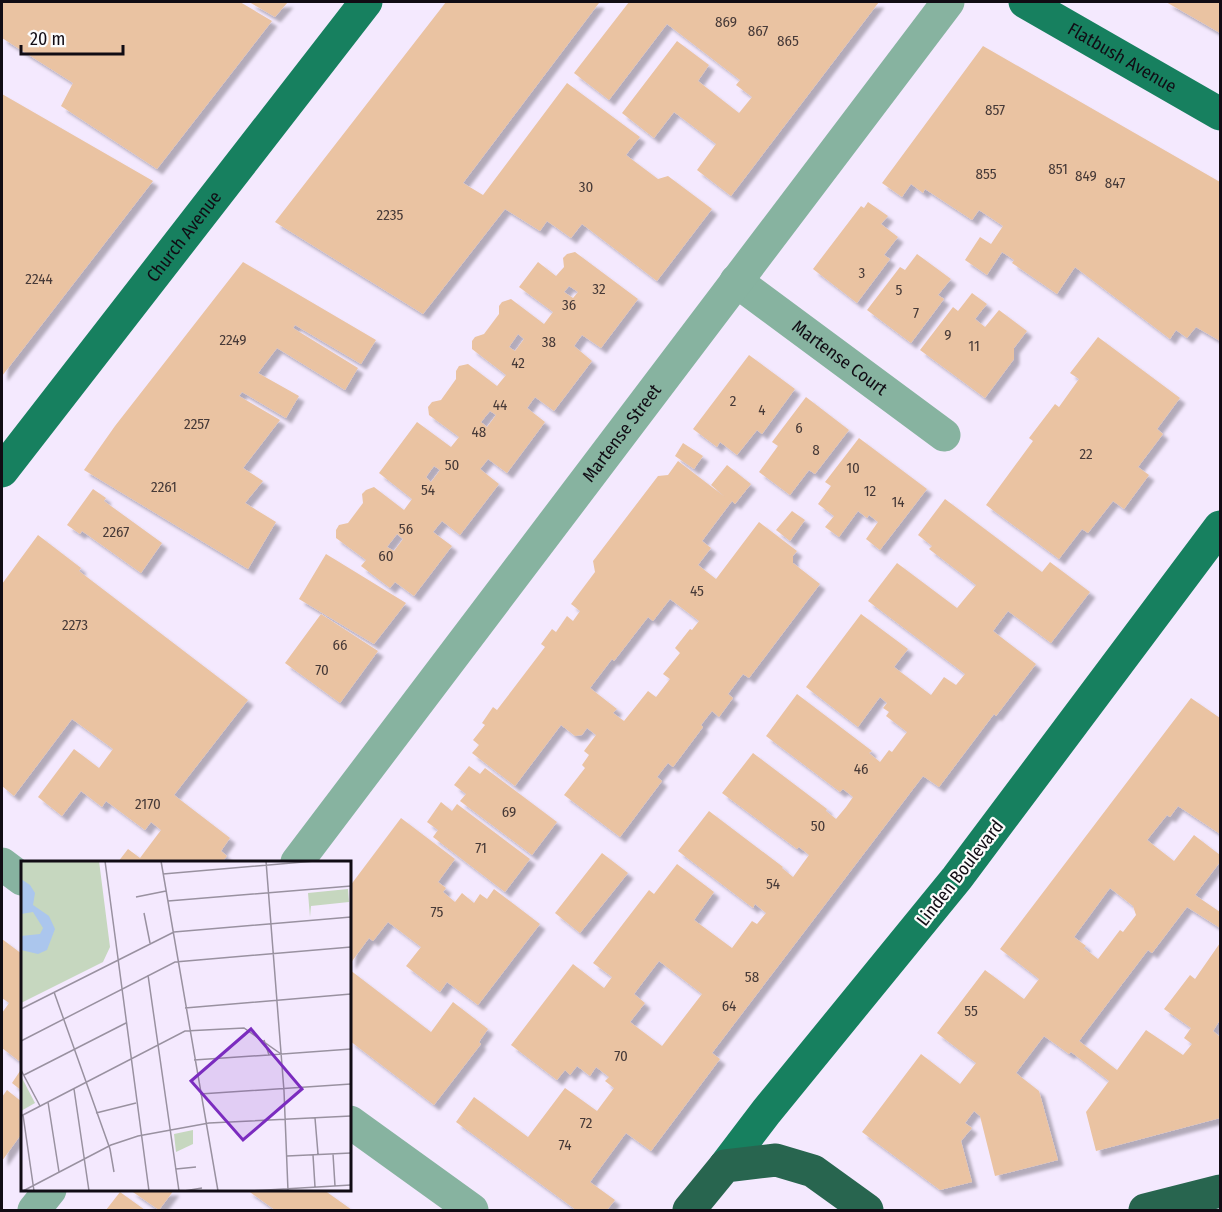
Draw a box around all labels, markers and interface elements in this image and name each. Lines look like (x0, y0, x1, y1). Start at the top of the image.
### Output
house number: 869 (715, 13, 737, 31)
scale bar (21, 18, 123, 56)
street label: Flatbush Avenue (1064, 18, 1180, 98)
house number: 867 (748, 22, 768, 40)
text: 20 m (30, 28, 65, 50)
house number: 865 (777, 32, 799, 50)
house number: 857 (985, 101, 1005, 119)
house number: 851 (1048, 160, 1068, 178)
house number: 855 (975, 165, 997, 183)
house number: 849 (1075, 167, 1097, 185)
house number: 847 (1105, 174, 1125, 192)
house number: 30 (579, 178, 593, 196)
street label: Church Avenue (142, 186, 226, 286)
house number: 2235 (377, 206, 404, 224)
house number: 3 (859, 264, 866, 282)
house number: 2244 (25, 270, 53, 288)
house number: 32 (592, 280, 606, 298)
house number: 5 (896, 281, 903, 299)
house number: 36 (562, 296, 576, 314)
house number: 7 (913, 304, 919, 322)
street label: Martense Court (788, 315, 892, 400)
house number: 9 (944, 326, 952, 344)
house number: 2249 (219, 331, 247, 349)
house number: 38 (542, 333, 556, 351)
house number: 11 (968, 337, 980, 355)
house number: 42 (511, 354, 525, 372)
street label: Martense Street (578, 380, 666, 486)
house number: 2 (730, 392, 737, 410)
house number: 44 (493, 396, 507, 414)
house number: 4 (758, 401, 766, 419)
house number: 2257 (184, 415, 210, 433)
house number: 6 (795, 419, 803, 437)
house number: 48 (472, 423, 486, 441)
house number: 8 (812, 441, 820, 459)
house number: 22 (1079, 445, 1093, 463)
house number: 50 (445, 456, 459, 474)
house number: 10 (846, 459, 860, 477)
house number: 2261 (151, 478, 177, 496)
house number: 54 (421, 481, 435, 499)
house number: 12 (864, 482, 877, 500)
house number: 14 (891, 493, 905, 511)
house number: 56 (399, 520, 413, 538)
house number: 2267 (103, 523, 129, 541)
house number: 60 (378, 547, 394, 565)
house number: 45 (690, 582, 704, 600)
house number: 2273 (62, 616, 88, 634)
house number: 66 (333, 636, 347, 654)
house number: 70 (315, 661, 329, 679)
house number: 46 (854, 760, 868, 778)
house number: 2170 (135, 795, 161, 813)
house number: 69 (502, 803, 516, 821)
street label: Linden Boulevard (912, 816, 1008, 930)
house number: 50 (811, 817, 825, 835)
house number: 71 (475, 839, 487, 857)
inset map (21, 861, 351, 1191)
house number: 54 (766, 875, 780, 893)
house number: 75 (431, 903, 443, 921)
house number: 58 (745, 968, 759, 986)
house number: 64 (722, 997, 736, 1015)
house number: 55 (964, 1002, 978, 1020)
house number: 70 (614, 1047, 628, 1065)
house number: 72 (580, 1114, 593, 1132)
house number: 74 (559, 1136, 571, 1154)

